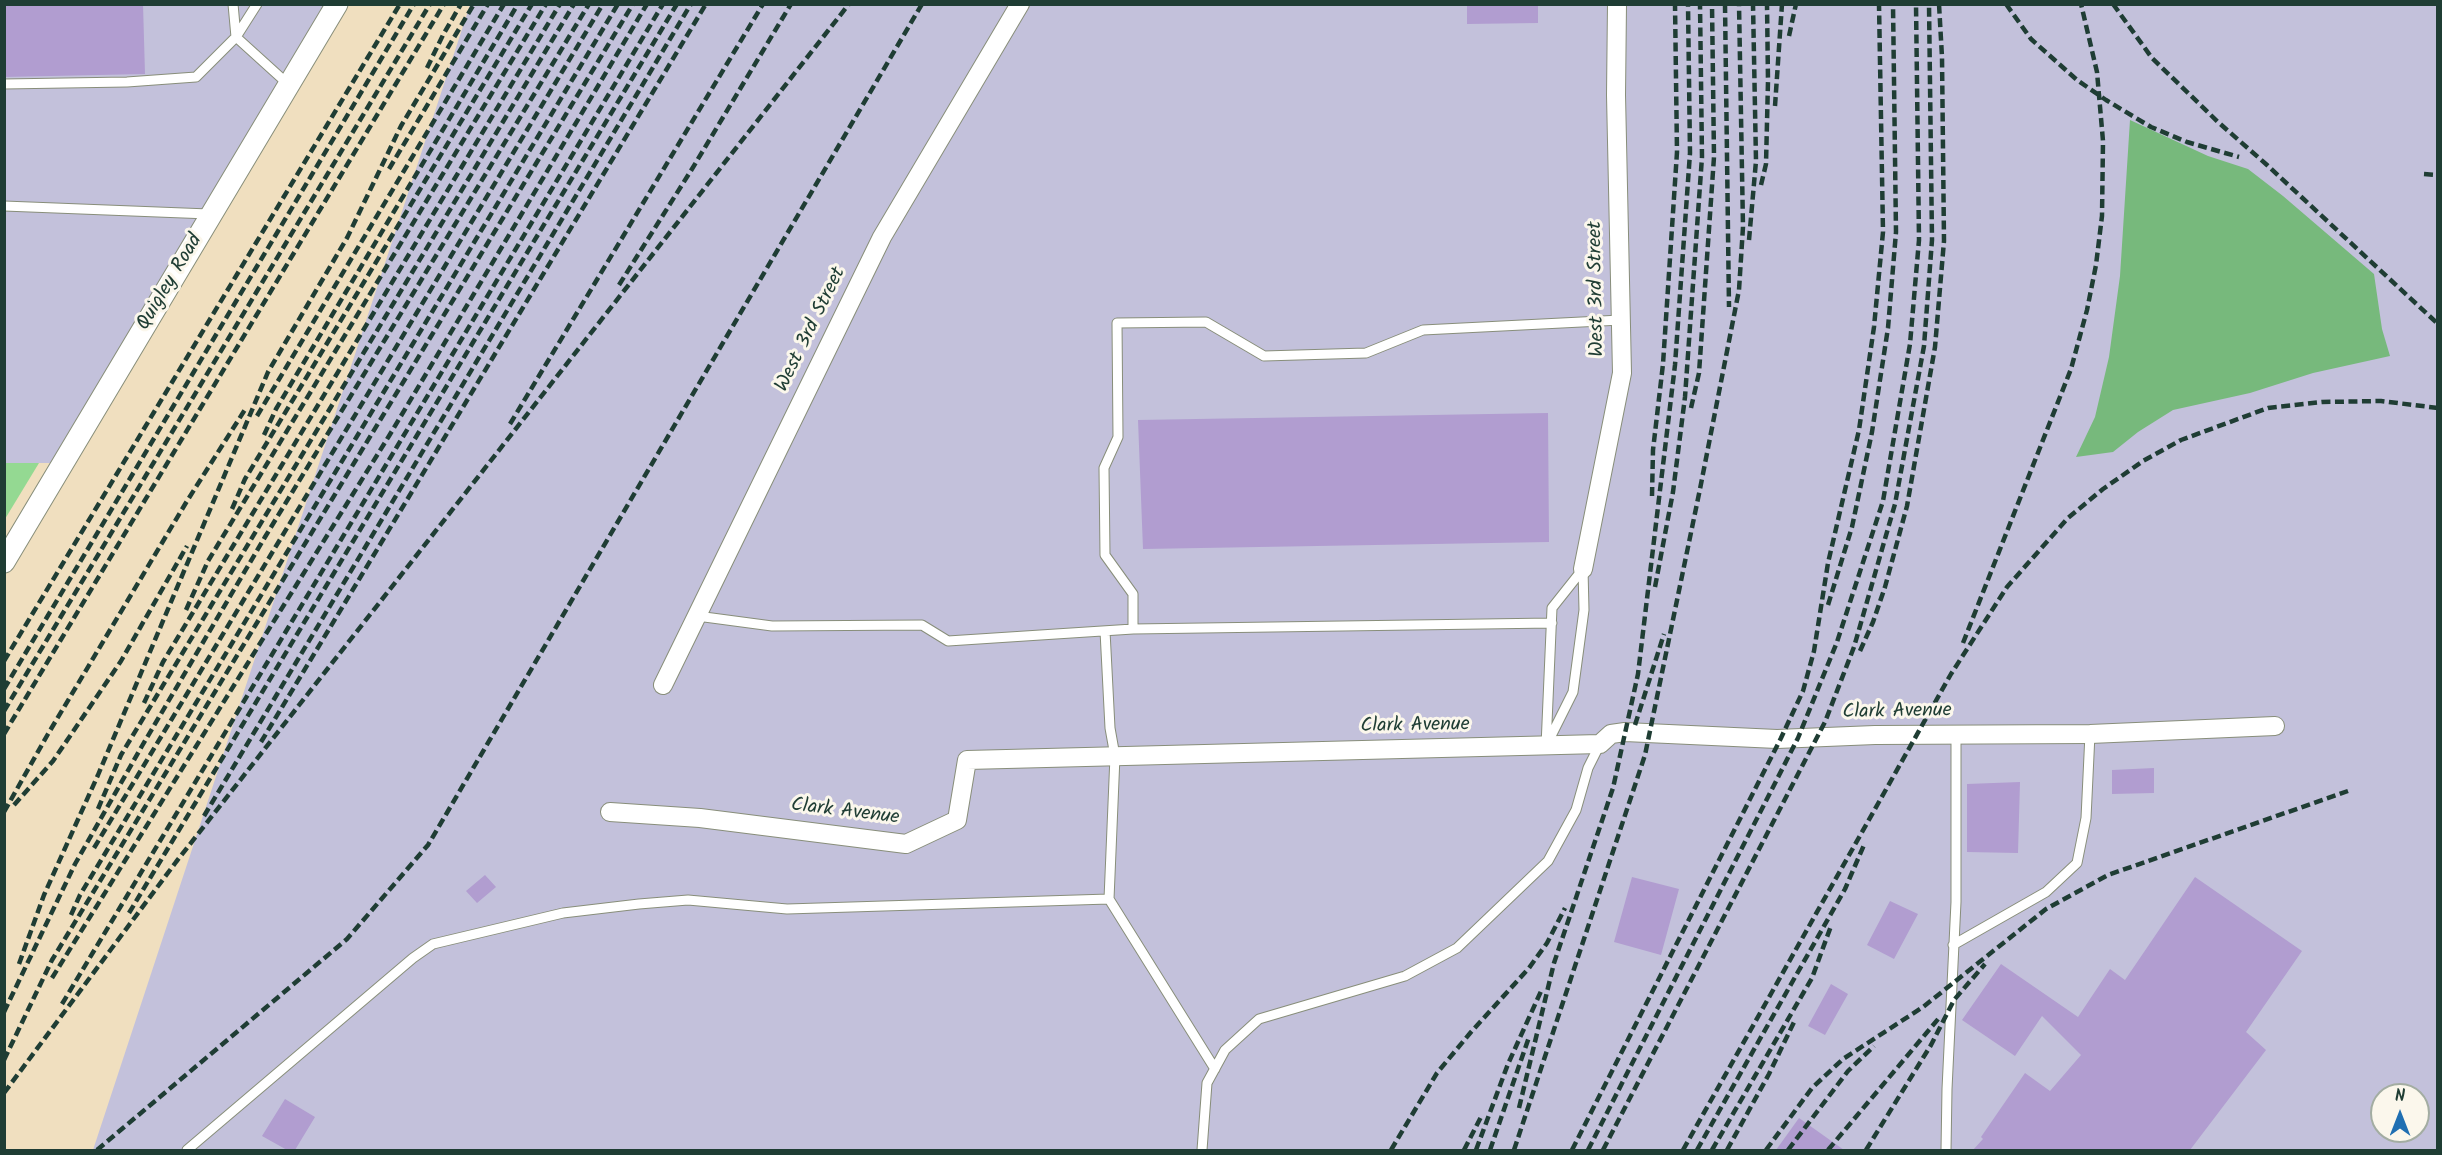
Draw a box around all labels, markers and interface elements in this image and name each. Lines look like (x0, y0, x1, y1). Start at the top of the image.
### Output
street label: West 3rd Street (1585, 221, 1611, 357)
street label: Quigley Road (133, 230, 209, 336)
street label: West 3rd Street (771, 264, 853, 396)
street label: Clark Avenue (1842, 700, 1952, 726)
street label: Clark Avenue (1360, 714, 1470, 740)
street label: Clark Avenue (789, 794, 901, 832)
north arrow (2370, 1083, 2430, 1143)
text: N (2395, 1084, 2405, 1109)

